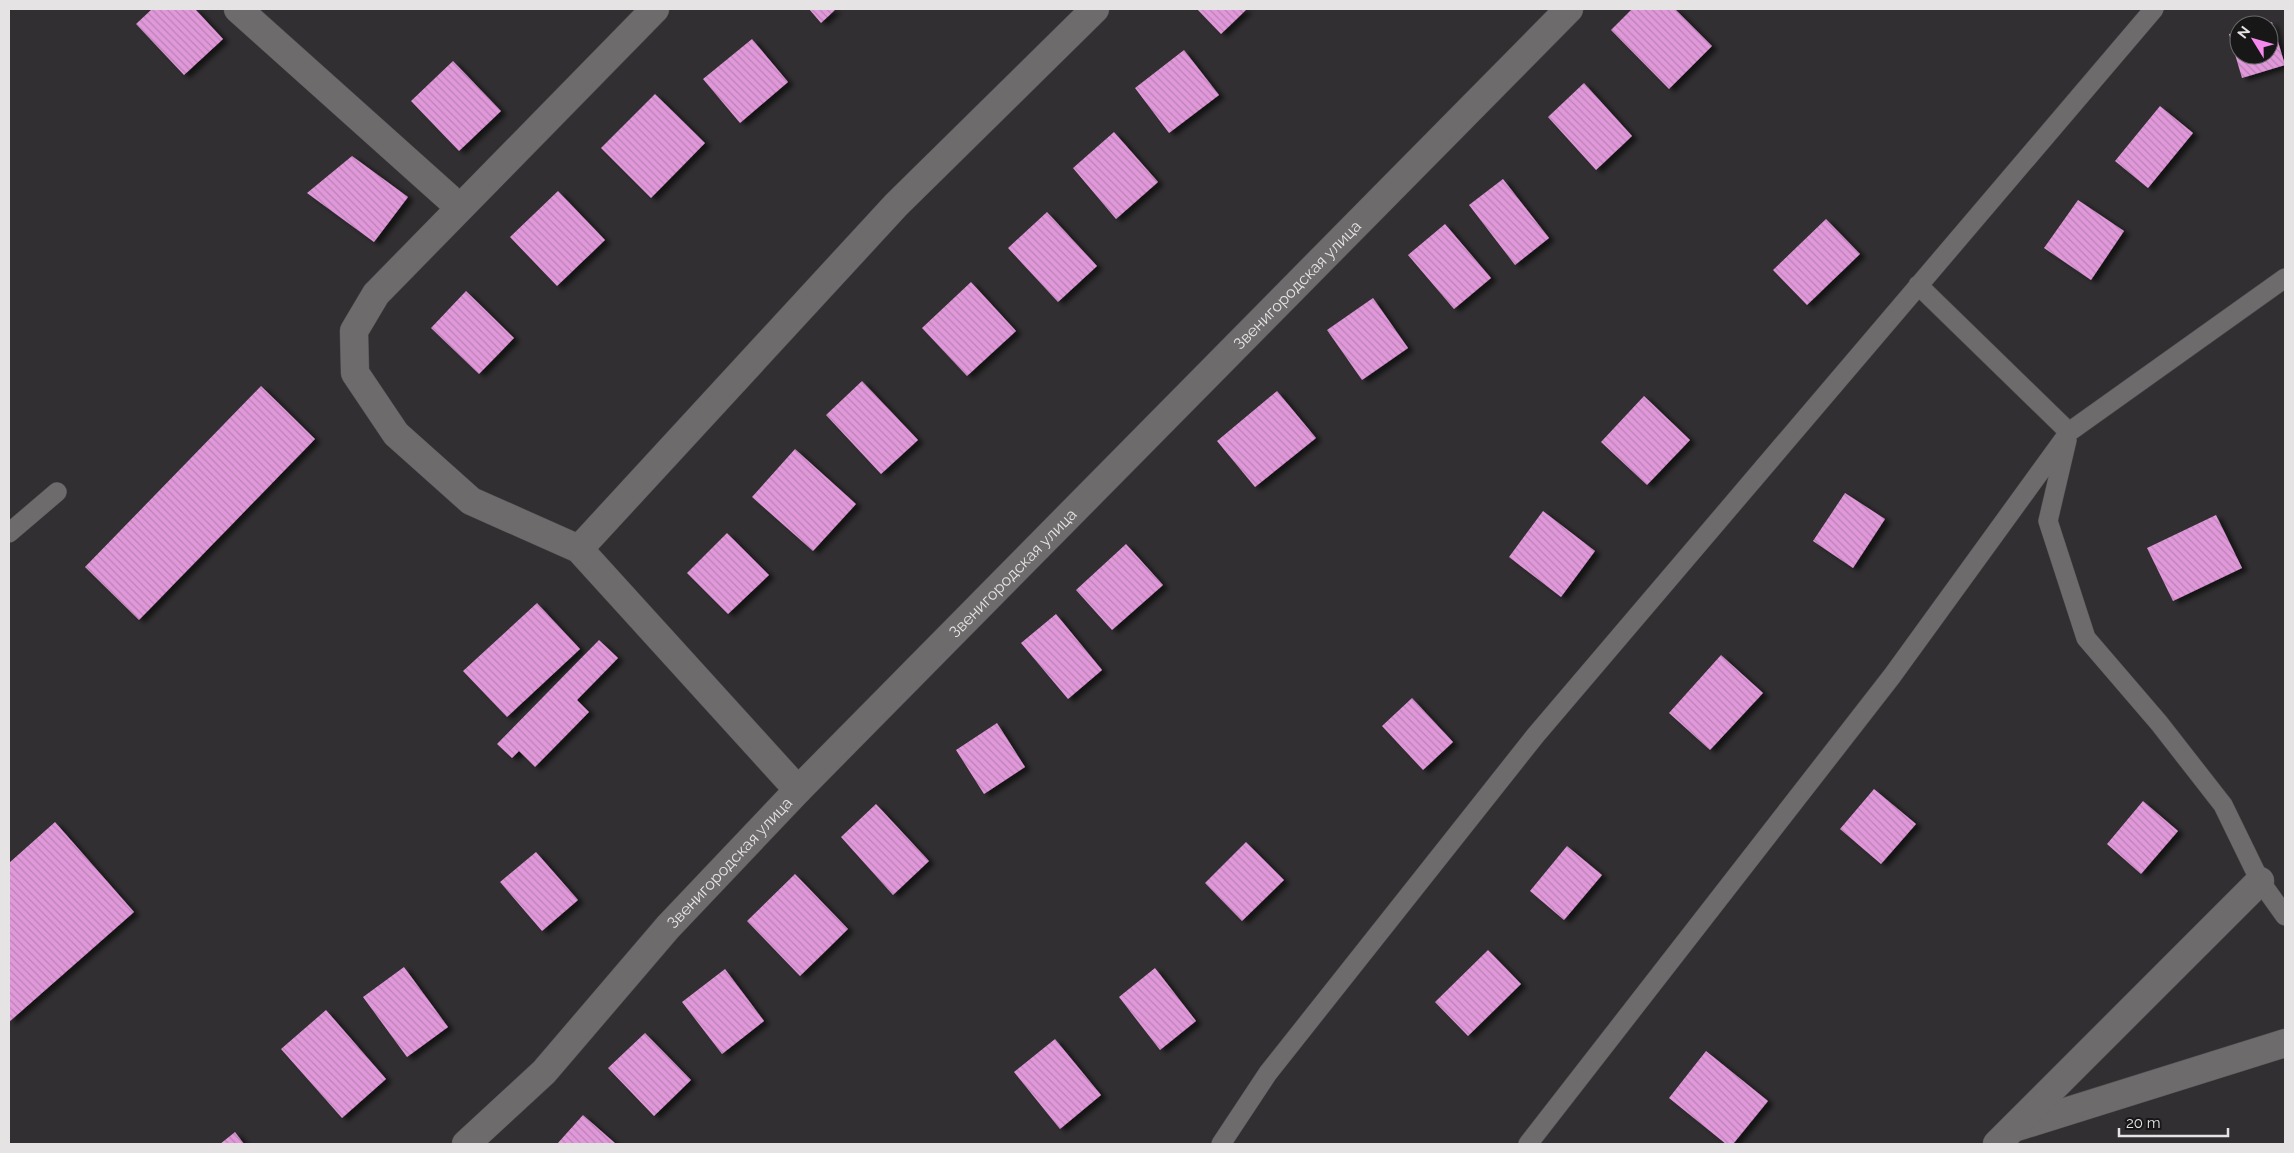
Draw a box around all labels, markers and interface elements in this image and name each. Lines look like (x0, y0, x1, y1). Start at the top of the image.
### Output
north arrow (2229, 15, 2279, 65)
text: N (2234, 23, 2253, 41)
street label: Звенигородская улица (1229, 216, 1365, 353)
street label: Звенигородская улица (945, 504, 1080, 641)
street label: Звенигородская улица (663, 793, 796, 932)
scale bar (2119, 1106, 2228, 1138)
text: 20 m (2126, 1114, 2161, 1132)

